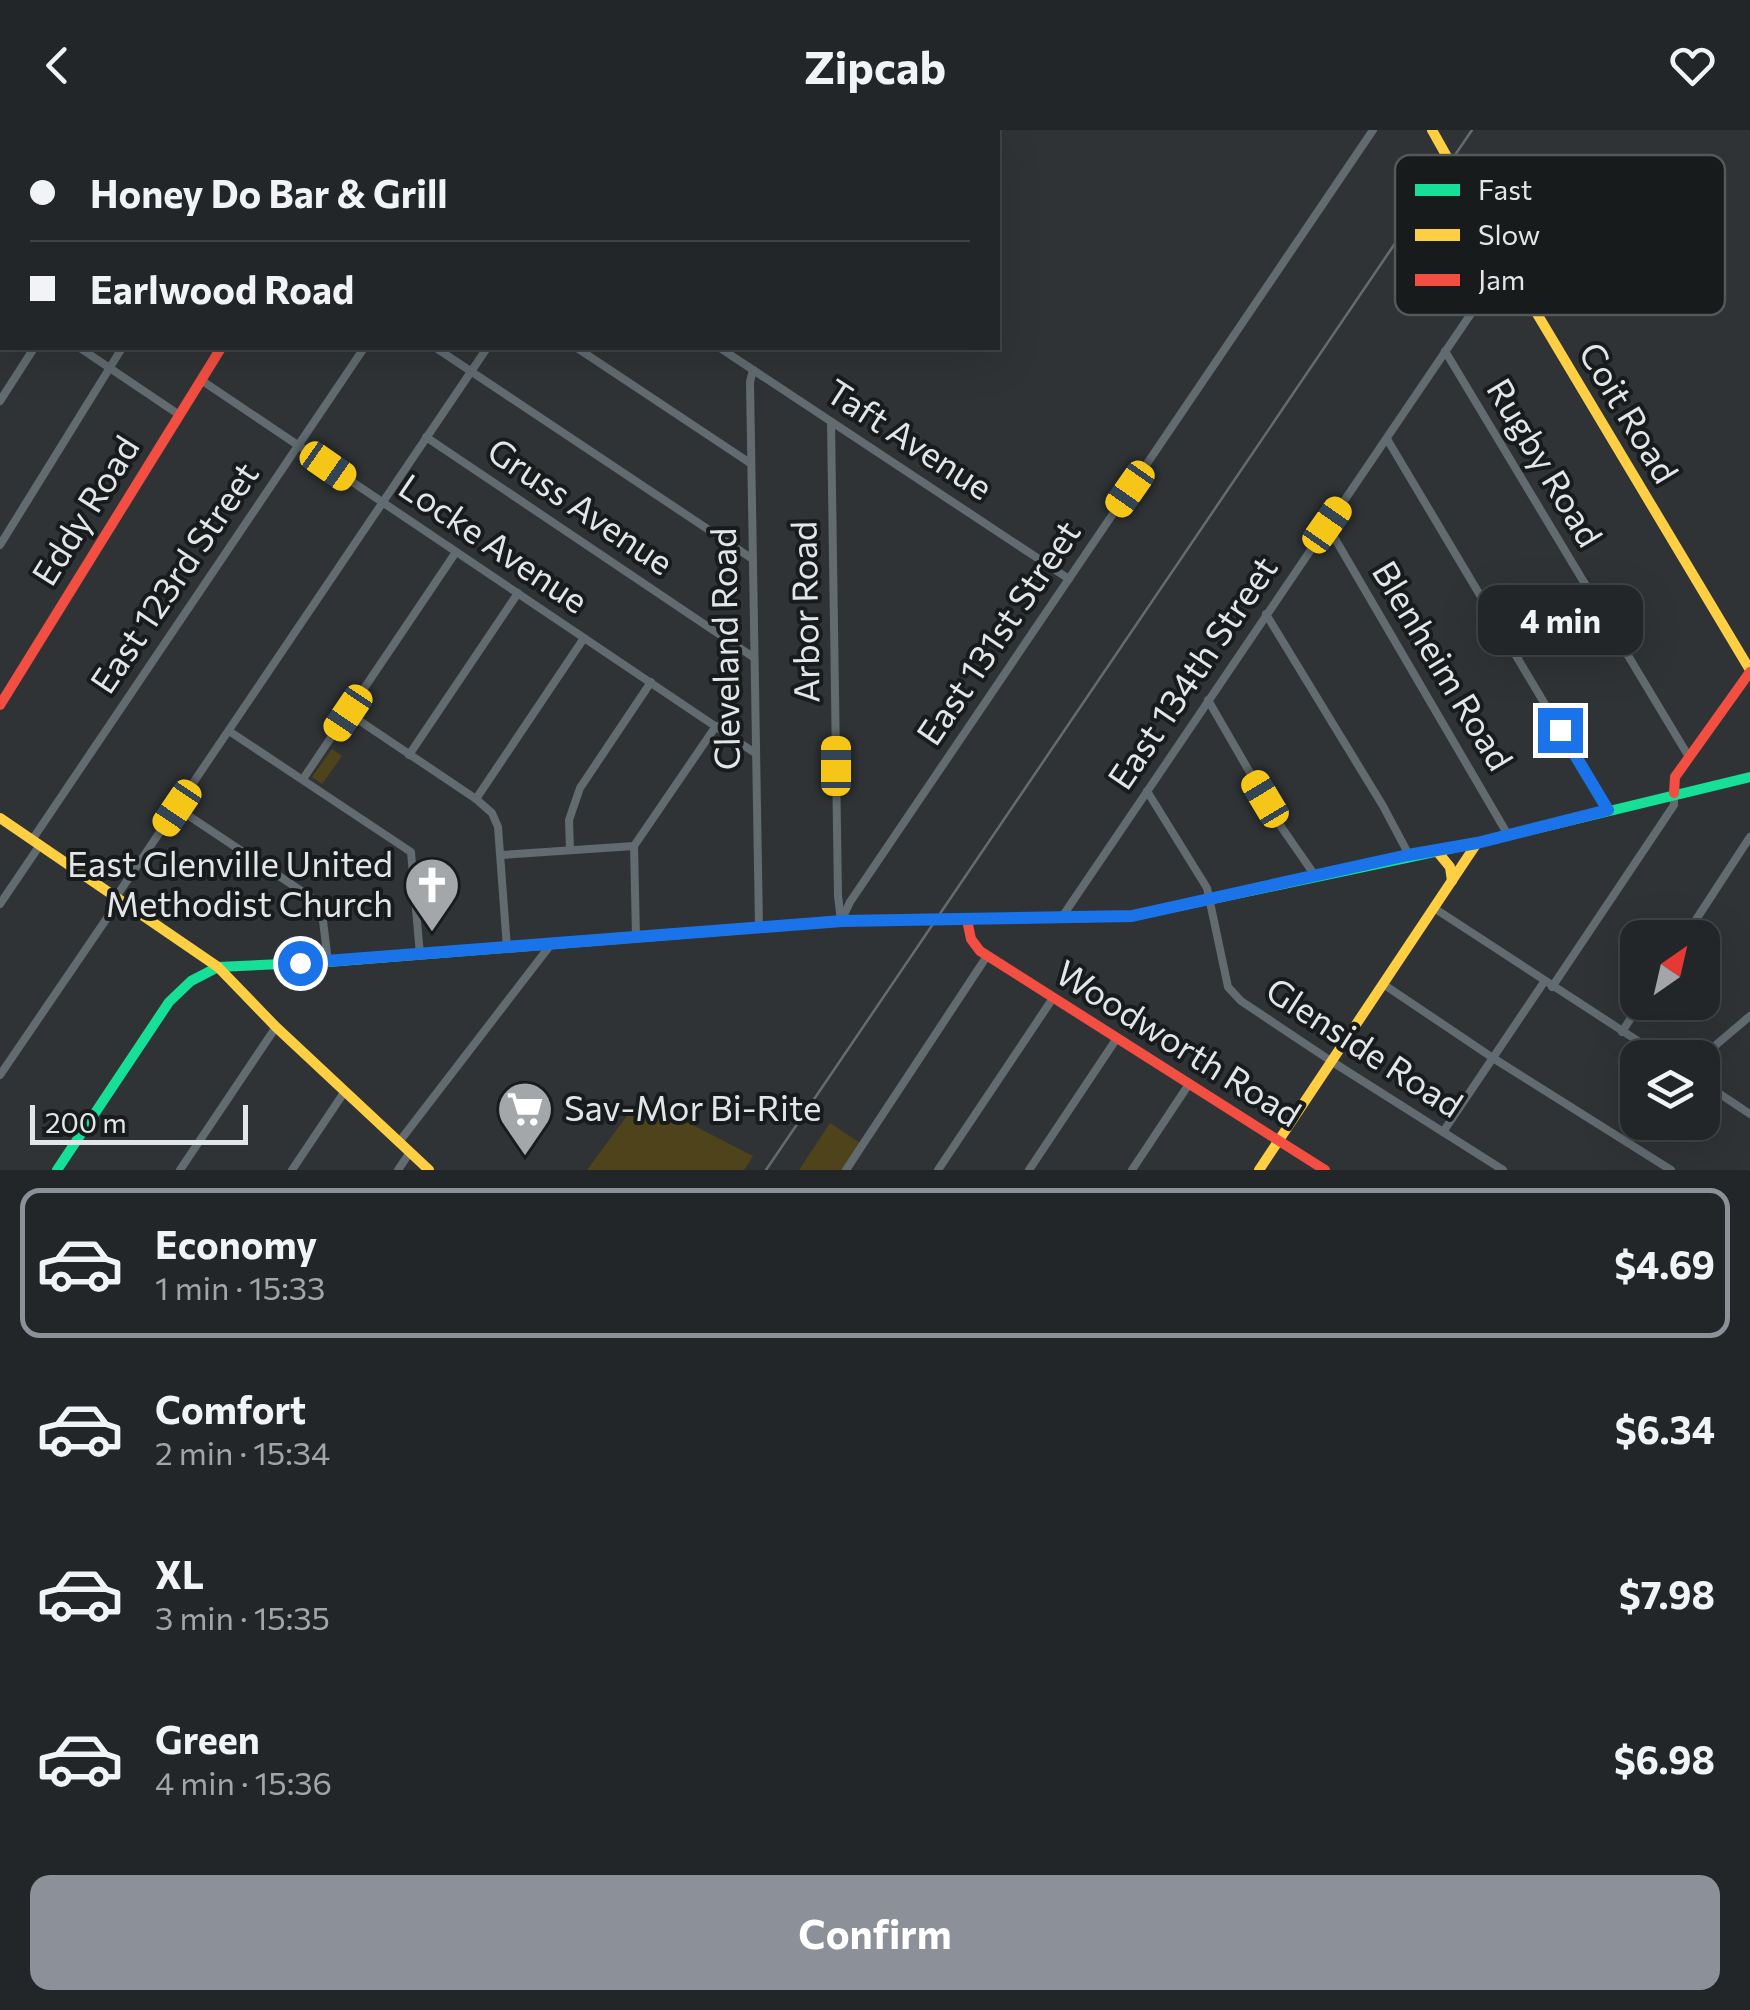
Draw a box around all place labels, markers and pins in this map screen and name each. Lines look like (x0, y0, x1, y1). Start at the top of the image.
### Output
place label: East Glenville United Methodist Church (67, 841, 393, 924)
church icon: East Glenville United Methodist Church (402, 855, 462, 934)
supermarket icon: Sav-Mor Bi-Rite (495, 1079, 555, 1158)
place label: Sav-Mor Bi-Rite (564, 1085, 821, 1128)

